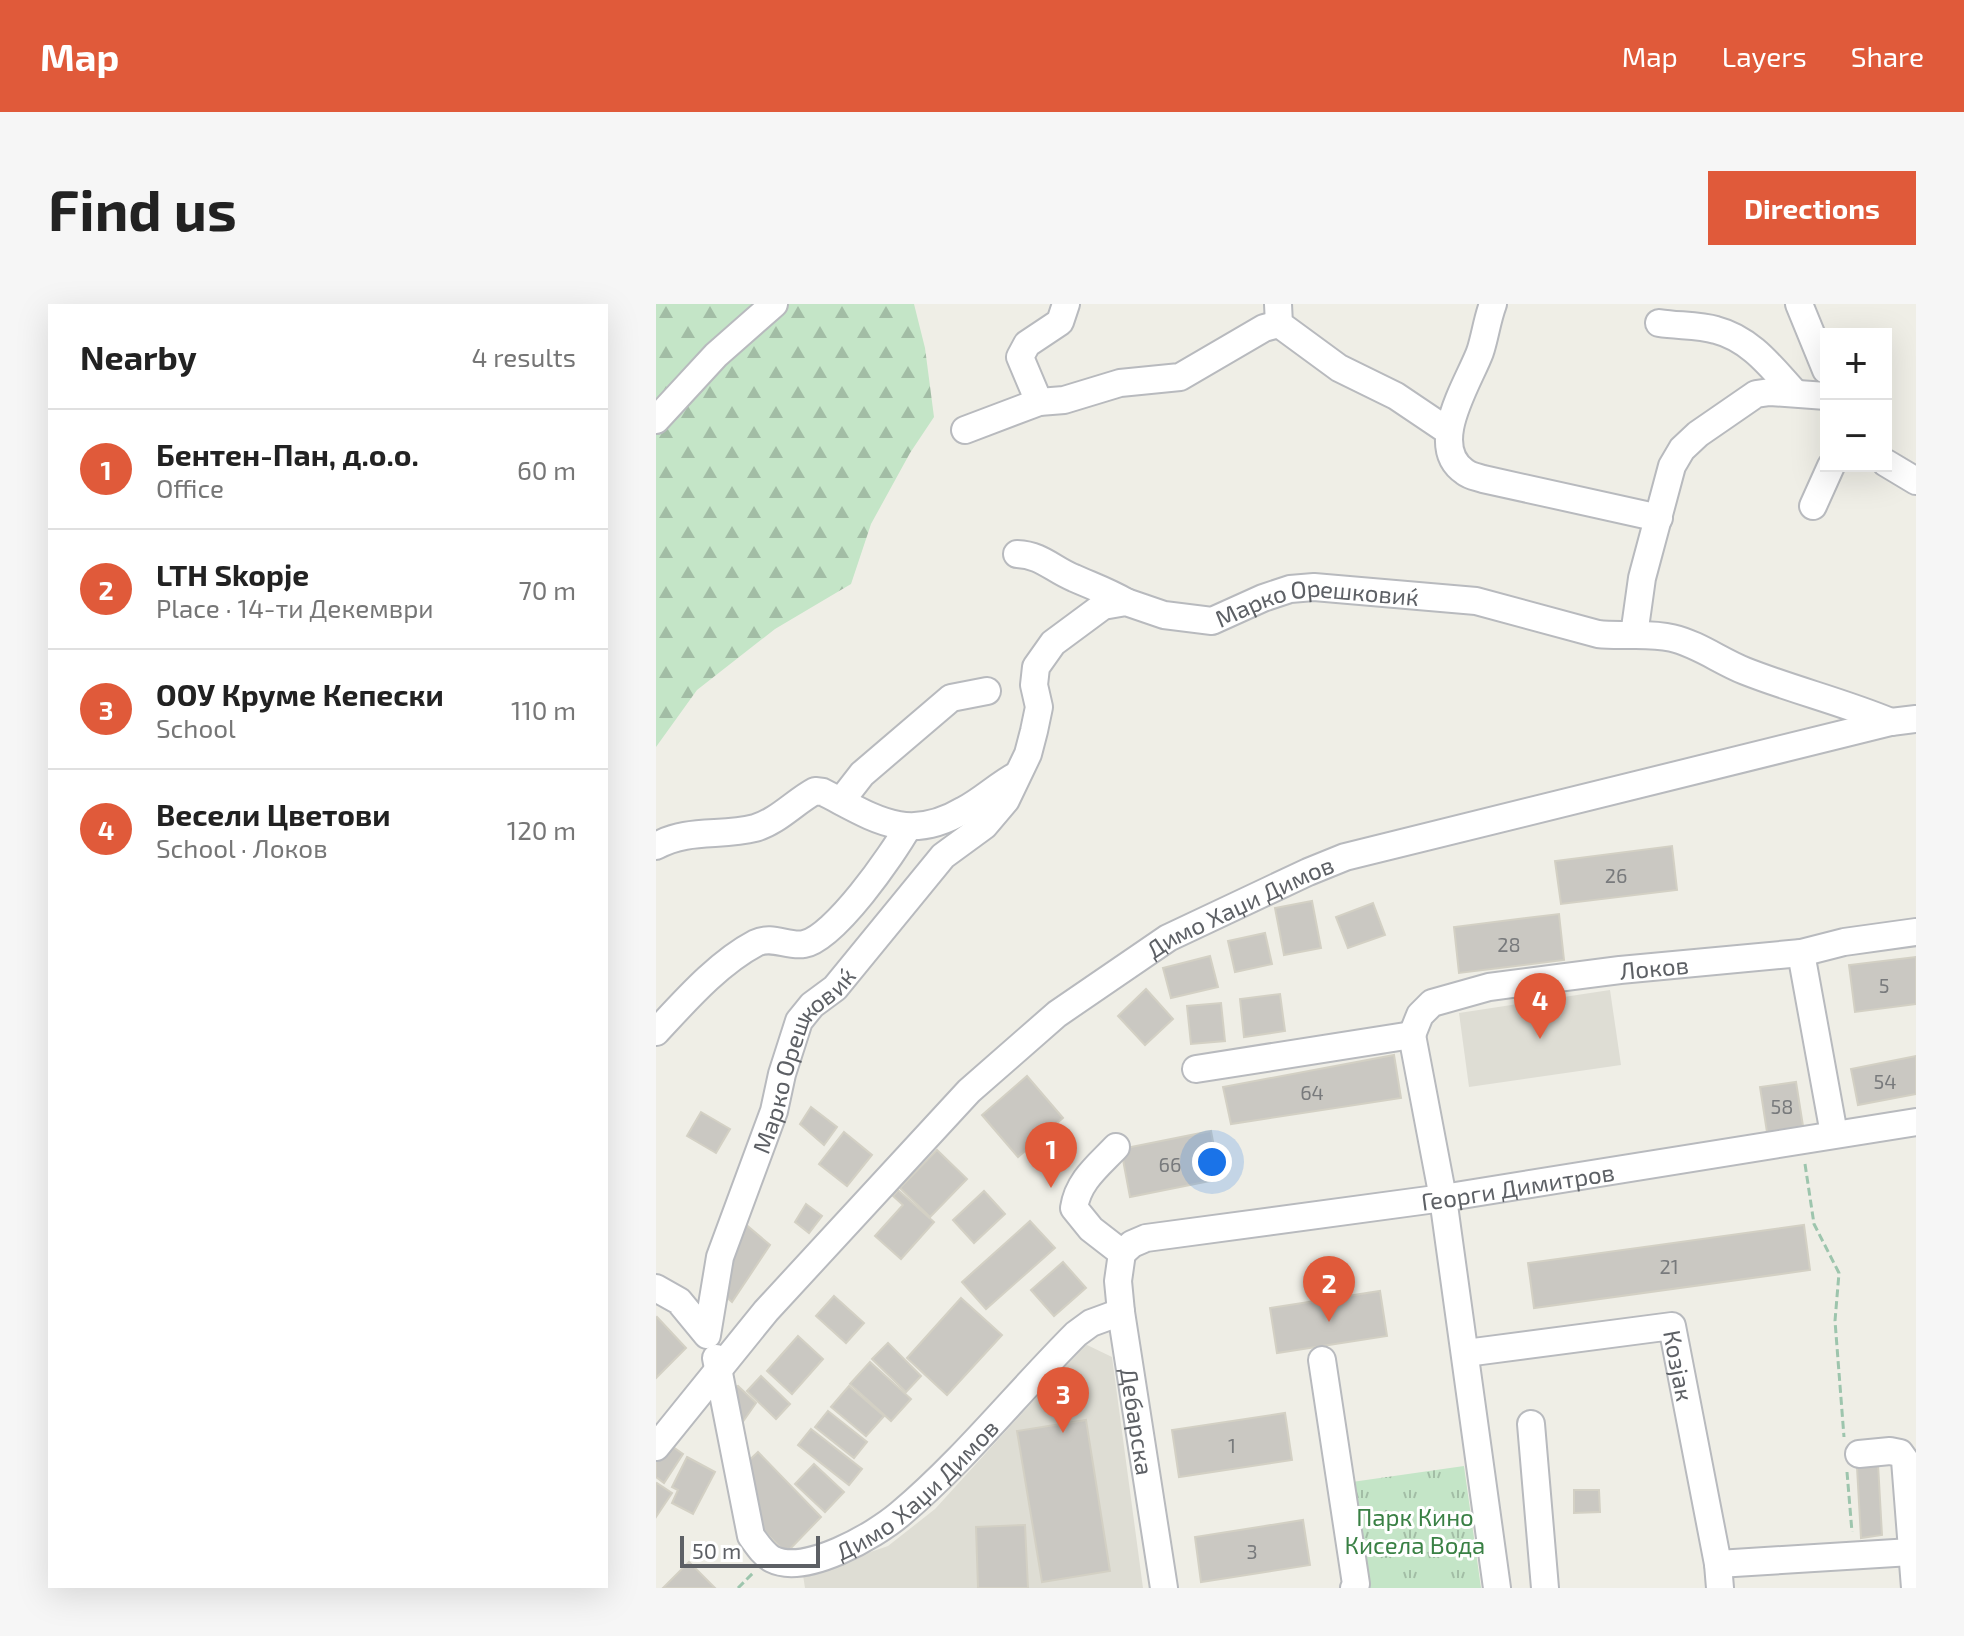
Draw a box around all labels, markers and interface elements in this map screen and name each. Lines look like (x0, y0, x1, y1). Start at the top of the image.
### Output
text: Map (40, 33, 119, 79)
text: Map (1622, 39, 1678, 73)
text: Layers (1722, 39, 1807, 73)
text: Share (1851, 39, 1924, 73)
button: Directions (1708, 171, 1916, 245)
text: Find us (48, 175, 237, 242)
map controls (1820, 328, 1892, 472)
button: + (1820, 328, 1892, 400)
text: Nearby (80, 336, 197, 377)
text: 4 results (471, 341, 576, 372)
button: − (1820, 400, 1892, 472)
text: Бентен-Пан, д.о.о. (156, 436, 419, 472)
text: 1 (100, 454, 112, 485)
text: 60 m (517, 454, 576, 485)
text: Office (156, 472, 224, 503)
text: LTH Skopje (156, 556, 309, 592)
street label: Марко Орешковиќ (1210, 572, 1420, 632)
text: 2 (98, 574, 114, 605)
text: 70 m (518, 574, 576, 605)
text: Place · 14-ти Декември (156, 592, 434, 623)
text: ООУ Круме Кепески (156, 676, 444, 712)
text: 3 (99, 694, 113, 725)
text: 110 m (511, 694, 576, 725)
text: School (156, 712, 236, 743)
text: Весели Цветови (156, 796, 391, 832)
text: 4 (98, 814, 114, 845)
text: 120 m (507, 814, 576, 845)
text: School · Локов (156, 832, 328, 863)
street label: Димо Хаџи Димов (1140, 849, 1337, 964)
house number: 26 (1605, 863, 1627, 887)
house number: 28 (1497, 932, 1521, 956)
street label: Локов (1618, 949, 1690, 984)
street label: Марко Орешковиќ (745, 961, 861, 1157)
pin: 4 (1514, 973, 1566, 1039)
house number: 5 (1879, 973, 1889, 997)
house number: 54 (1873, 1069, 1897, 1093)
house number: 64 (1300, 1080, 1324, 1104)
house number: 58 (1771, 1094, 1793, 1118)
pin: 1 (1025, 1122, 1077, 1188)
your location (1192, 1142, 1232, 1182)
house number: 66 (1159, 1152, 1181, 1176)
street label: Георги Димитров (1419, 1156, 1616, 1215)
house number: 21 (1659, 1254, 1679, 1278)
pin: 2 (1303, 1256, 1355, 1322)
street label: Козјак (1659, 1327, 1701, 1404)
street label: Дебарска (1115, 1365, 1161, 1477)
pin: 3 (1037, 1367, 1089, 1433)
street label: Димо Хаџи Димов (831, 1413, 1004, 1565)
house number: 1 (1228, 1433, 1236, 1457)
park label: Парк Кино Кисела Вода (1345, 1502, 1485, 1559)
scale bar (680, 1532, 820, 1568)
text: 50 m (692, 1537, 741, 1563)
house number: 3 (1246, 1539, 1258, 1563)

